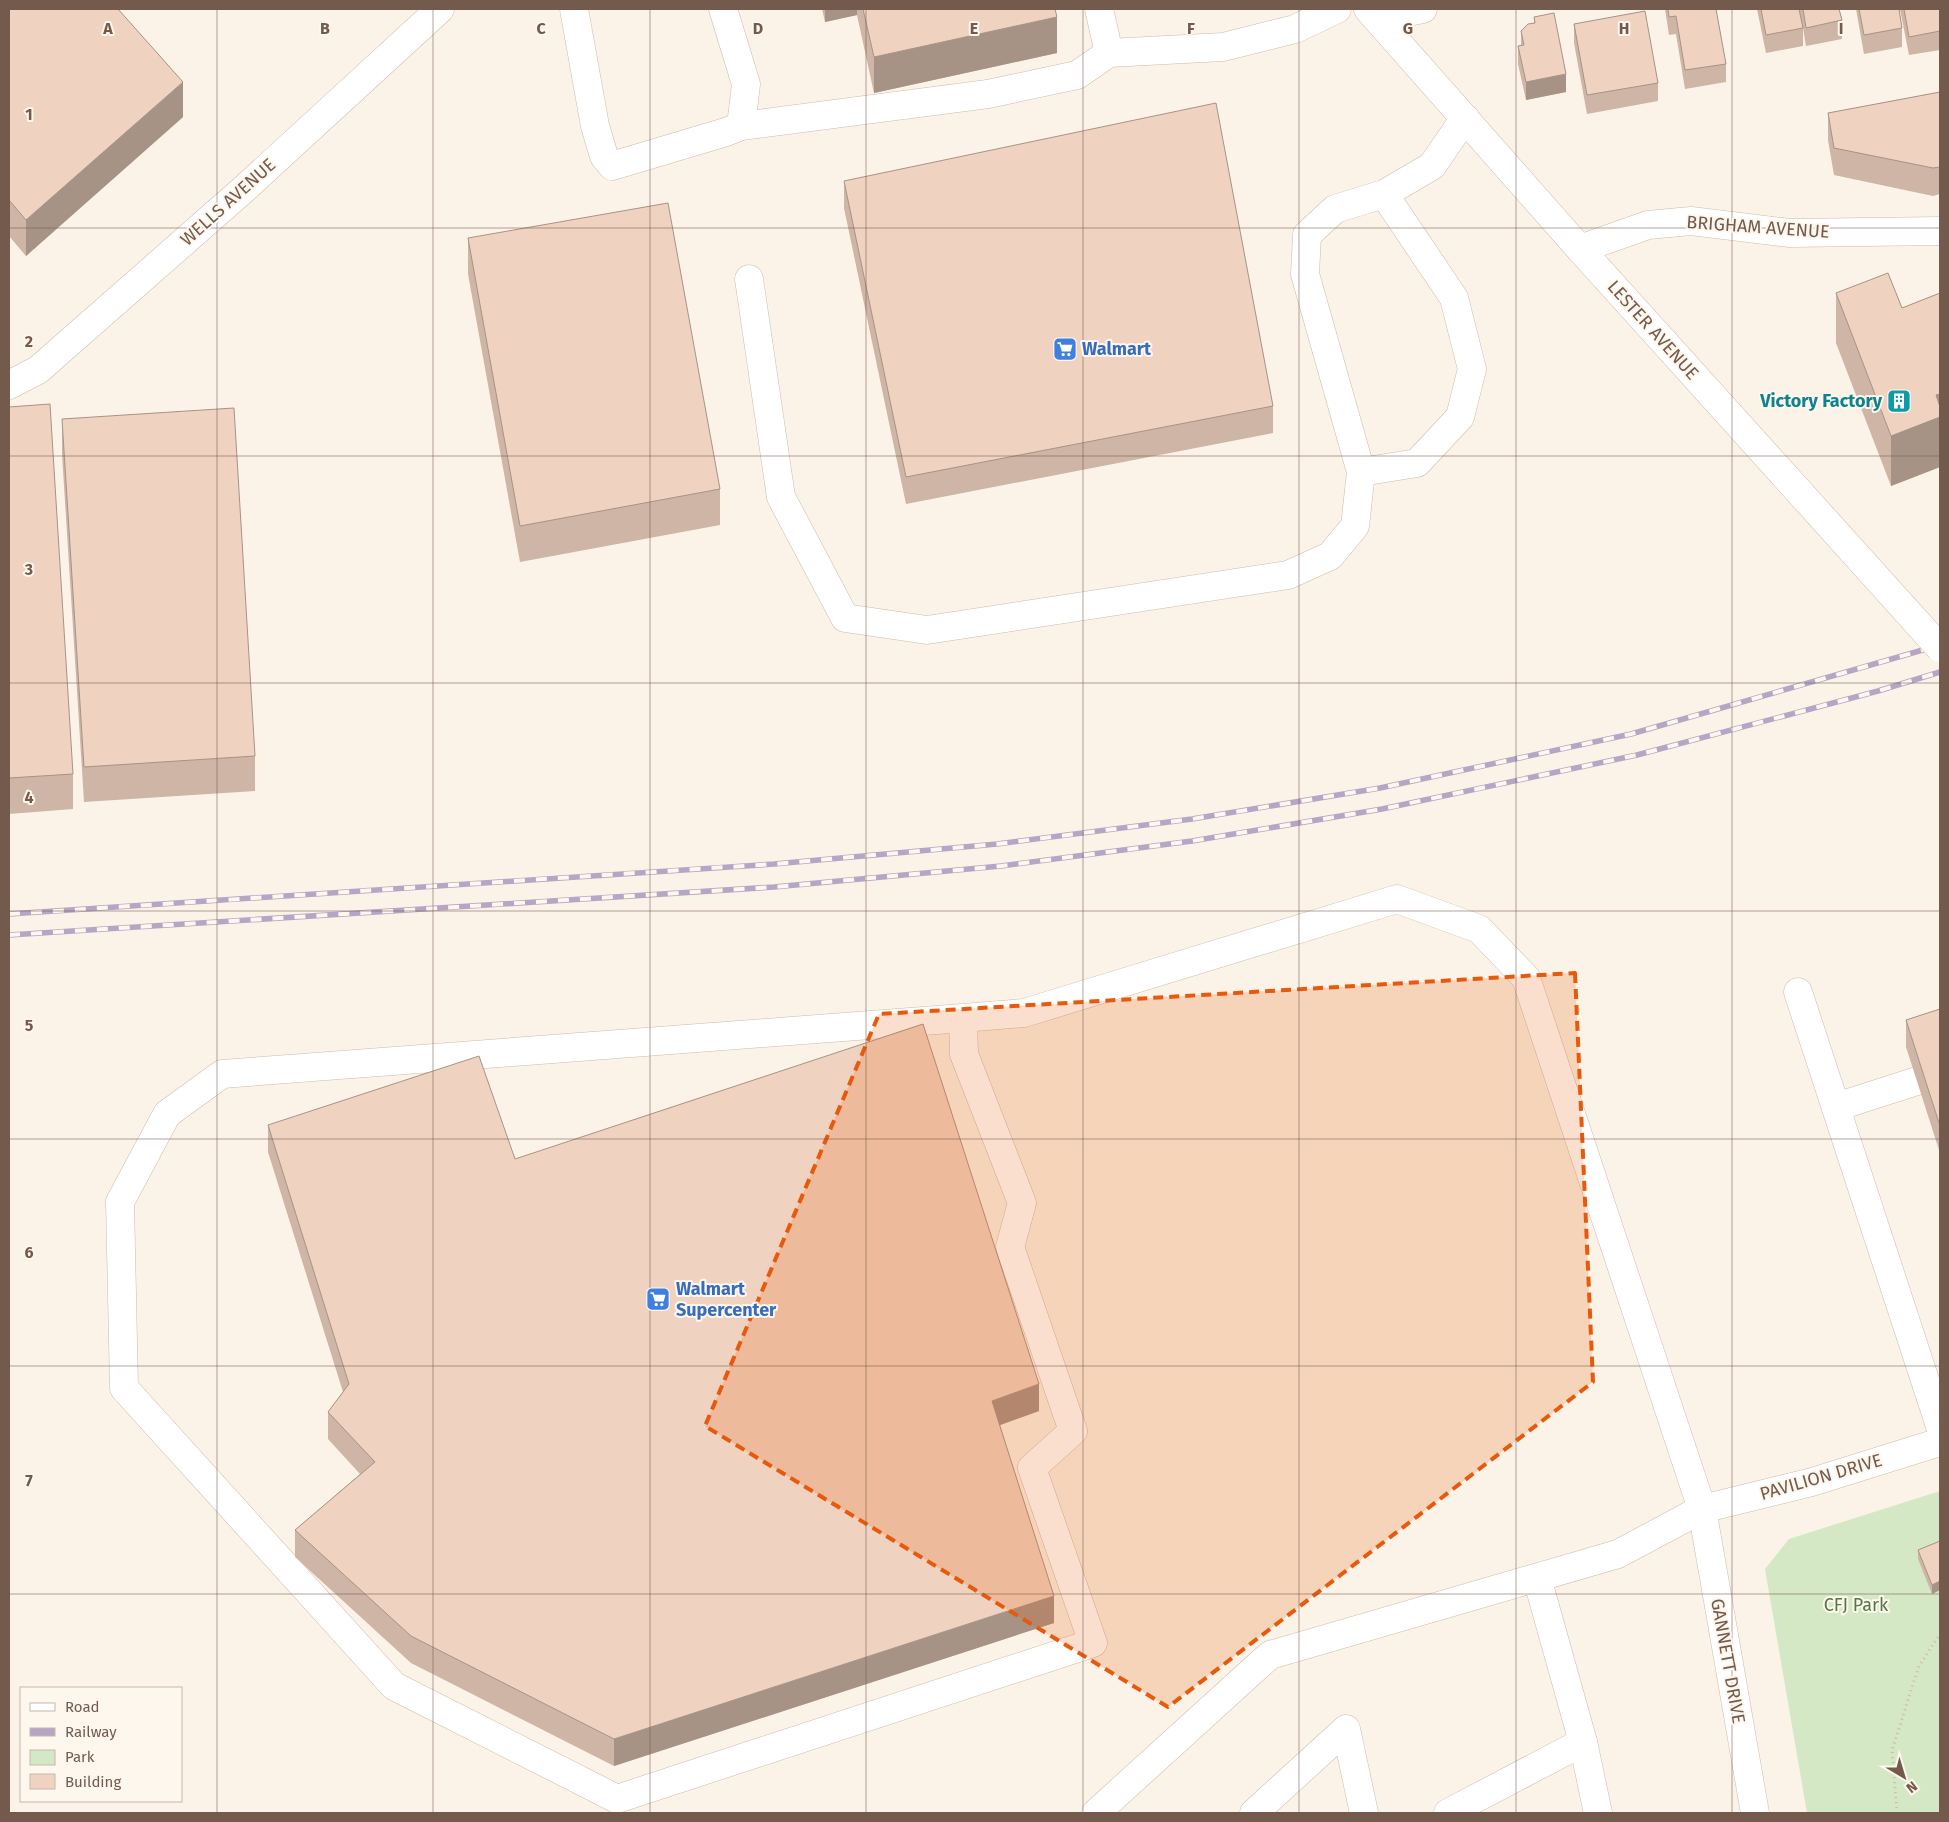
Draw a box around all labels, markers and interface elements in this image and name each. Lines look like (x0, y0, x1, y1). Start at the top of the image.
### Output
text: A (102, 19, 113, 38)
text: B (320, 19, 330, 38)
text: C (536, 19, 546, 38)
text: D (753, 19, 763, 38)
text: E (970, 19, 978, 38)
text: F (1187, 19, 1195, 38)
text: G (1403, 19, 1413, 38)
text: H (1619, 19, 1629, 38)
text: I (1839, 19, 1843, 38)
text: 1 (25, 105, 33, 124)
street label: WELLS AVENUE (176, 154, 280, 250)
street label: BRIGHAM AVENUE (1686, 211, 1830, 243)
street label: LESTER AVENUE (1603, 276, 1703, 384)
text: 2 (25, 332, 33, 351)
supermarket icon: Walmart (1052, 336, 1078, 362)
place label: Walmart (1082, 338, 1152, 360)
building icon: Victory Factory (1886, 388, 1912, 414)
place label: Victory Factory (1759, 390, 1883, 412)
text: 3 (24, 560, 33, 579)
text: 4 (24, 788, 34, 807)
text: 5 (25, 1016, 34, 1035)
text: 6 (24, 1243, 34, 1262)
place label: Walmart Supercenter (676, 1278, 777, 1321)
supermarket icon: Walmart Supercenter (645, 1286, 671, 1312)
street label: PAVILION DRIVE (1757, 1449, 1885, 1505)
text: 7 (25, 1471, 33, 1490)
park label: CFJ Park (1824, 1594, 1889, 1616)
street label: GANNETT DRIVE (1706, 1597, 1750, 1725)
legend (20, 1687, 182, 1802)
text: Road (65, 1698, 100, 1716)
text: Railway (65, 1723, 117, 1741)
text: Park (65, 1748, 95, 1766)
north arrow (1879, 1752, 1929, 1802)
text: Building (65, 1773, 121, 1791)
text: N (1903, 1777, 1921, 1796)

